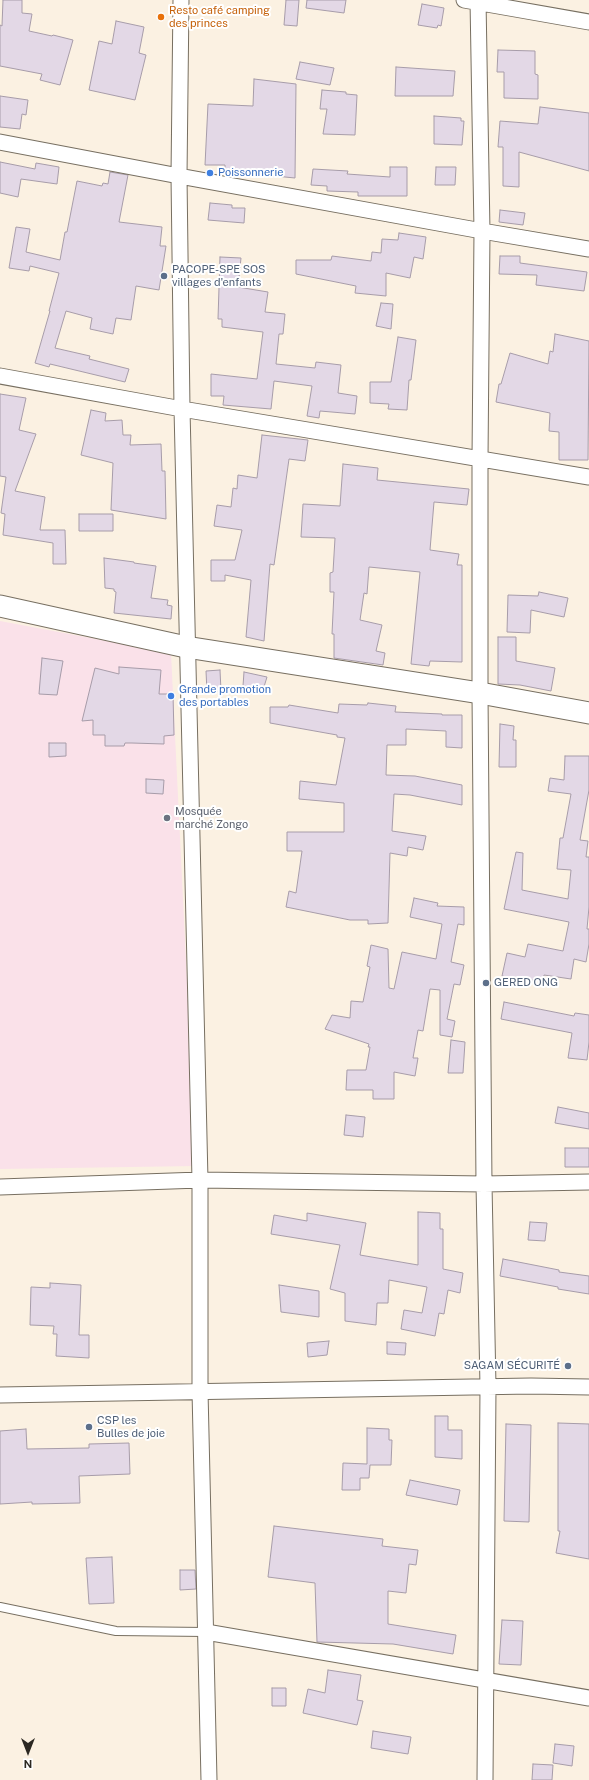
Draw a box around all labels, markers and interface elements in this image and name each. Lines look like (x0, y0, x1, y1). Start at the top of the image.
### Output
place label: Resto café camping des princes (169, 4, 270, 30)
marker: Resto café camping des princes (156, 12, 166, 22)
place label: Poissonnerie (218, 166, 283, 180)
marker: Poissonnerie (205, 168, 215, 178)
place label: PACOPE-SPE SOS villages d'enfants (172, 263, 265, 289)
marker: PACOPE-SPE SOS villages d'enfants (159, 271, 169, 281)
place label: Grande promotion des portables (179, 683, 271, 709)
marker: Grande promotion des portables (166, 691, 176, 701)
place label: Mosquée marché Zongo (175, 805, 248, 831)
marker: Mosquée marché Zongo (162, 813, 172, 823)
place label: GERED ONG (494, 976, 558, 990)
marker: GERED ONG (481, 978, 491, 988)
place label: SAGAM SÉCURITÉ (464, 1359, 560, 1373)
marker: SAGAM SÉCURITÉ (563, 1361, 573, 1371)
place label: CSP les Bulles de joie (97, 1414, 165, 1440)
marker: CSP les Bulles de joie (84, 1422, 94, 1432)
north arrow (8, 1732, 48, 1772)
text: N (24, 1758, 32, 1770)

